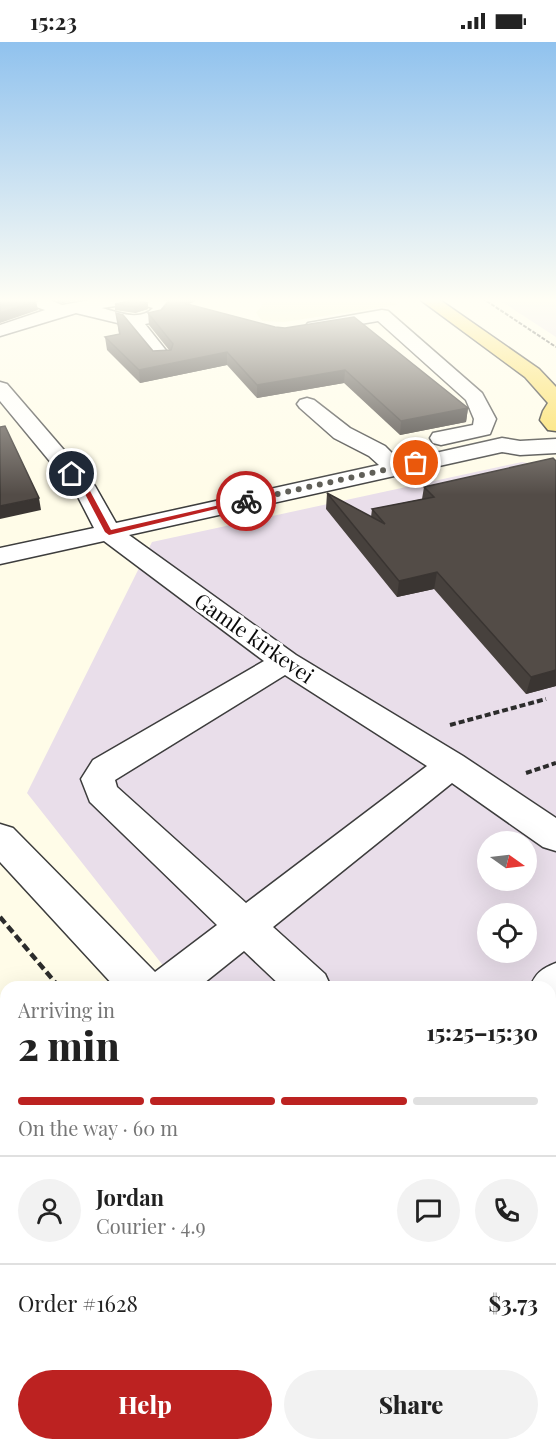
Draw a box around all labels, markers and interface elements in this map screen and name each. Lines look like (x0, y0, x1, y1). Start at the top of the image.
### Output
text: 15:23 (30, 6, 77, 36)
pin (390, 437, 441, 488)
icon: bag (399, 446, 432, 479)
pin (46, 448, 97, 499)
icon: home (55, 457, 88, 490)
courier (216, 471, 276, 531)
icon: bike (230, 485, 263, 518)
street label: Gamle kirkevei (190, 585, 320, 689)
north arrow (477, 831, 537, 891)
map controls (477, 831, 537, 963)
button: locate (477, 903, 537, 963)
text: Arriving in (18, 996, 115, 1023)
text: 15:25–15:30 (426, 1017, 538, 1047)
text: 2 min (18, 1019, 120, 1071)
text: On the way · 60 m (18, 1114, 178, 1141)
button: person (18, 1179, 81, 1242)
button: chat (397, 1179, 460, 1242)
button: phone (475, 1179, 538, 1242)
text: Jordan (96, 1182, 164, 1212)
text: Courier · 4.9 (96, 1212, 206, 1239)
text: Order #1628 (18, 1288, 138, 1318)
text: $3.73 (488, 1288, 538, 1318)
button: Help (18, 1370, 272, 1439)
button: Share (284, 1370, 538, 1439)

